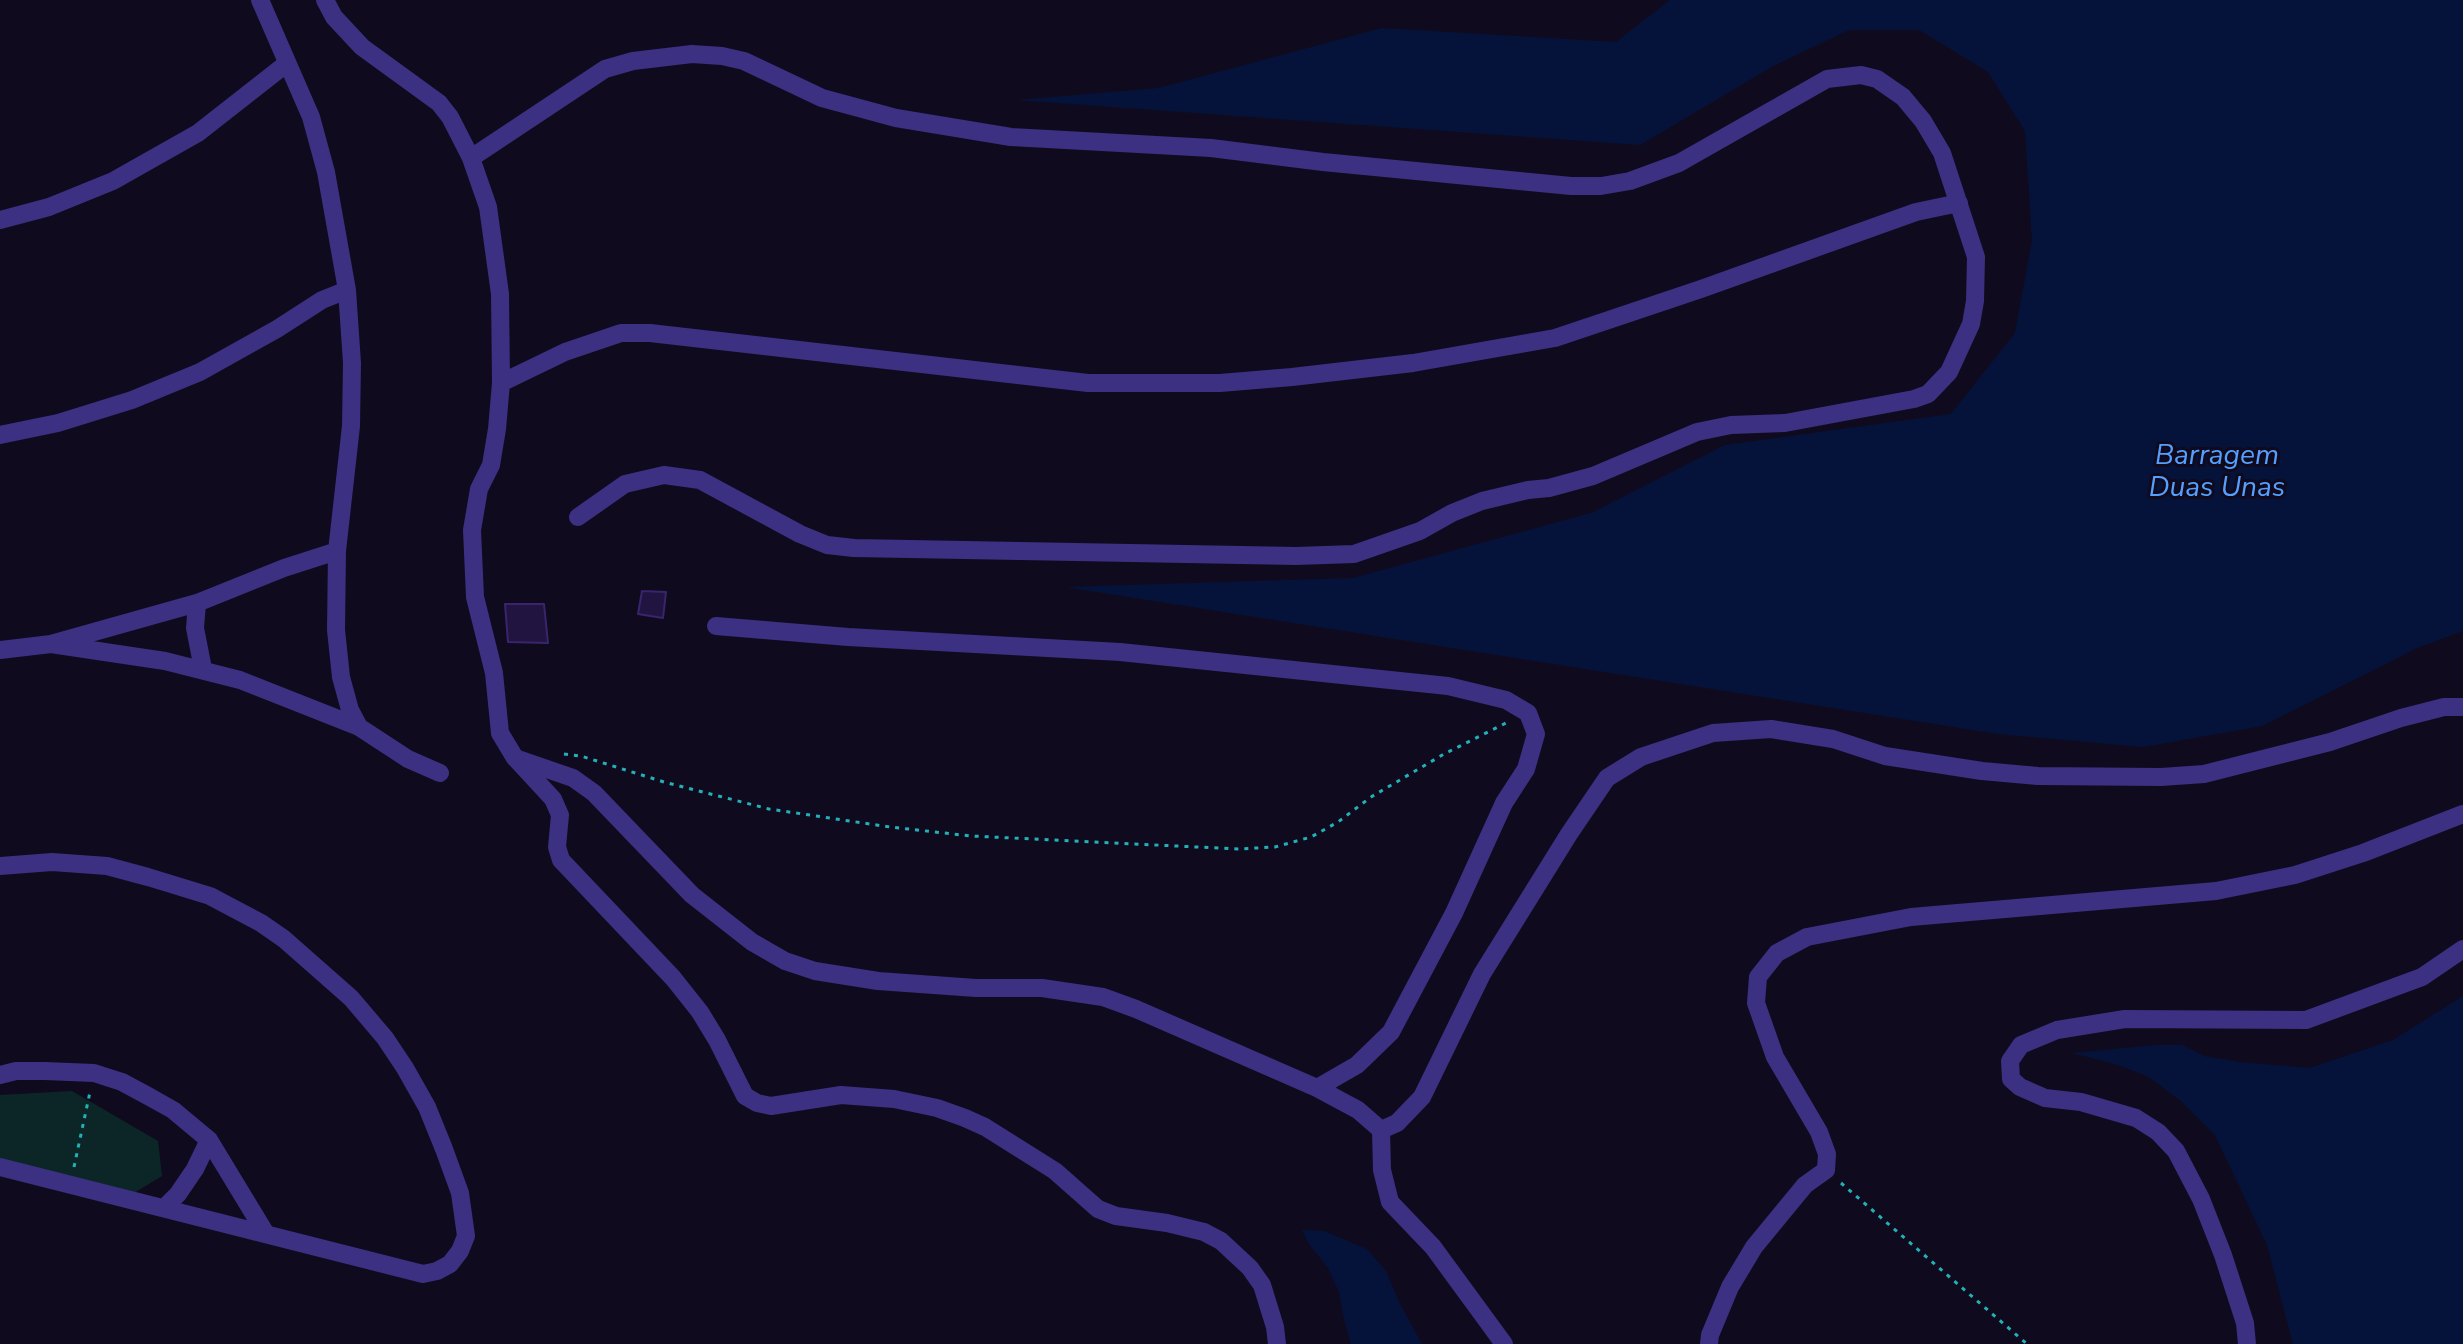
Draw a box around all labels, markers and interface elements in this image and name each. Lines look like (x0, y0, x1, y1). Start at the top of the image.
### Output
water label: Barragem Duas Unas (2149, 440, 2285, 506)

